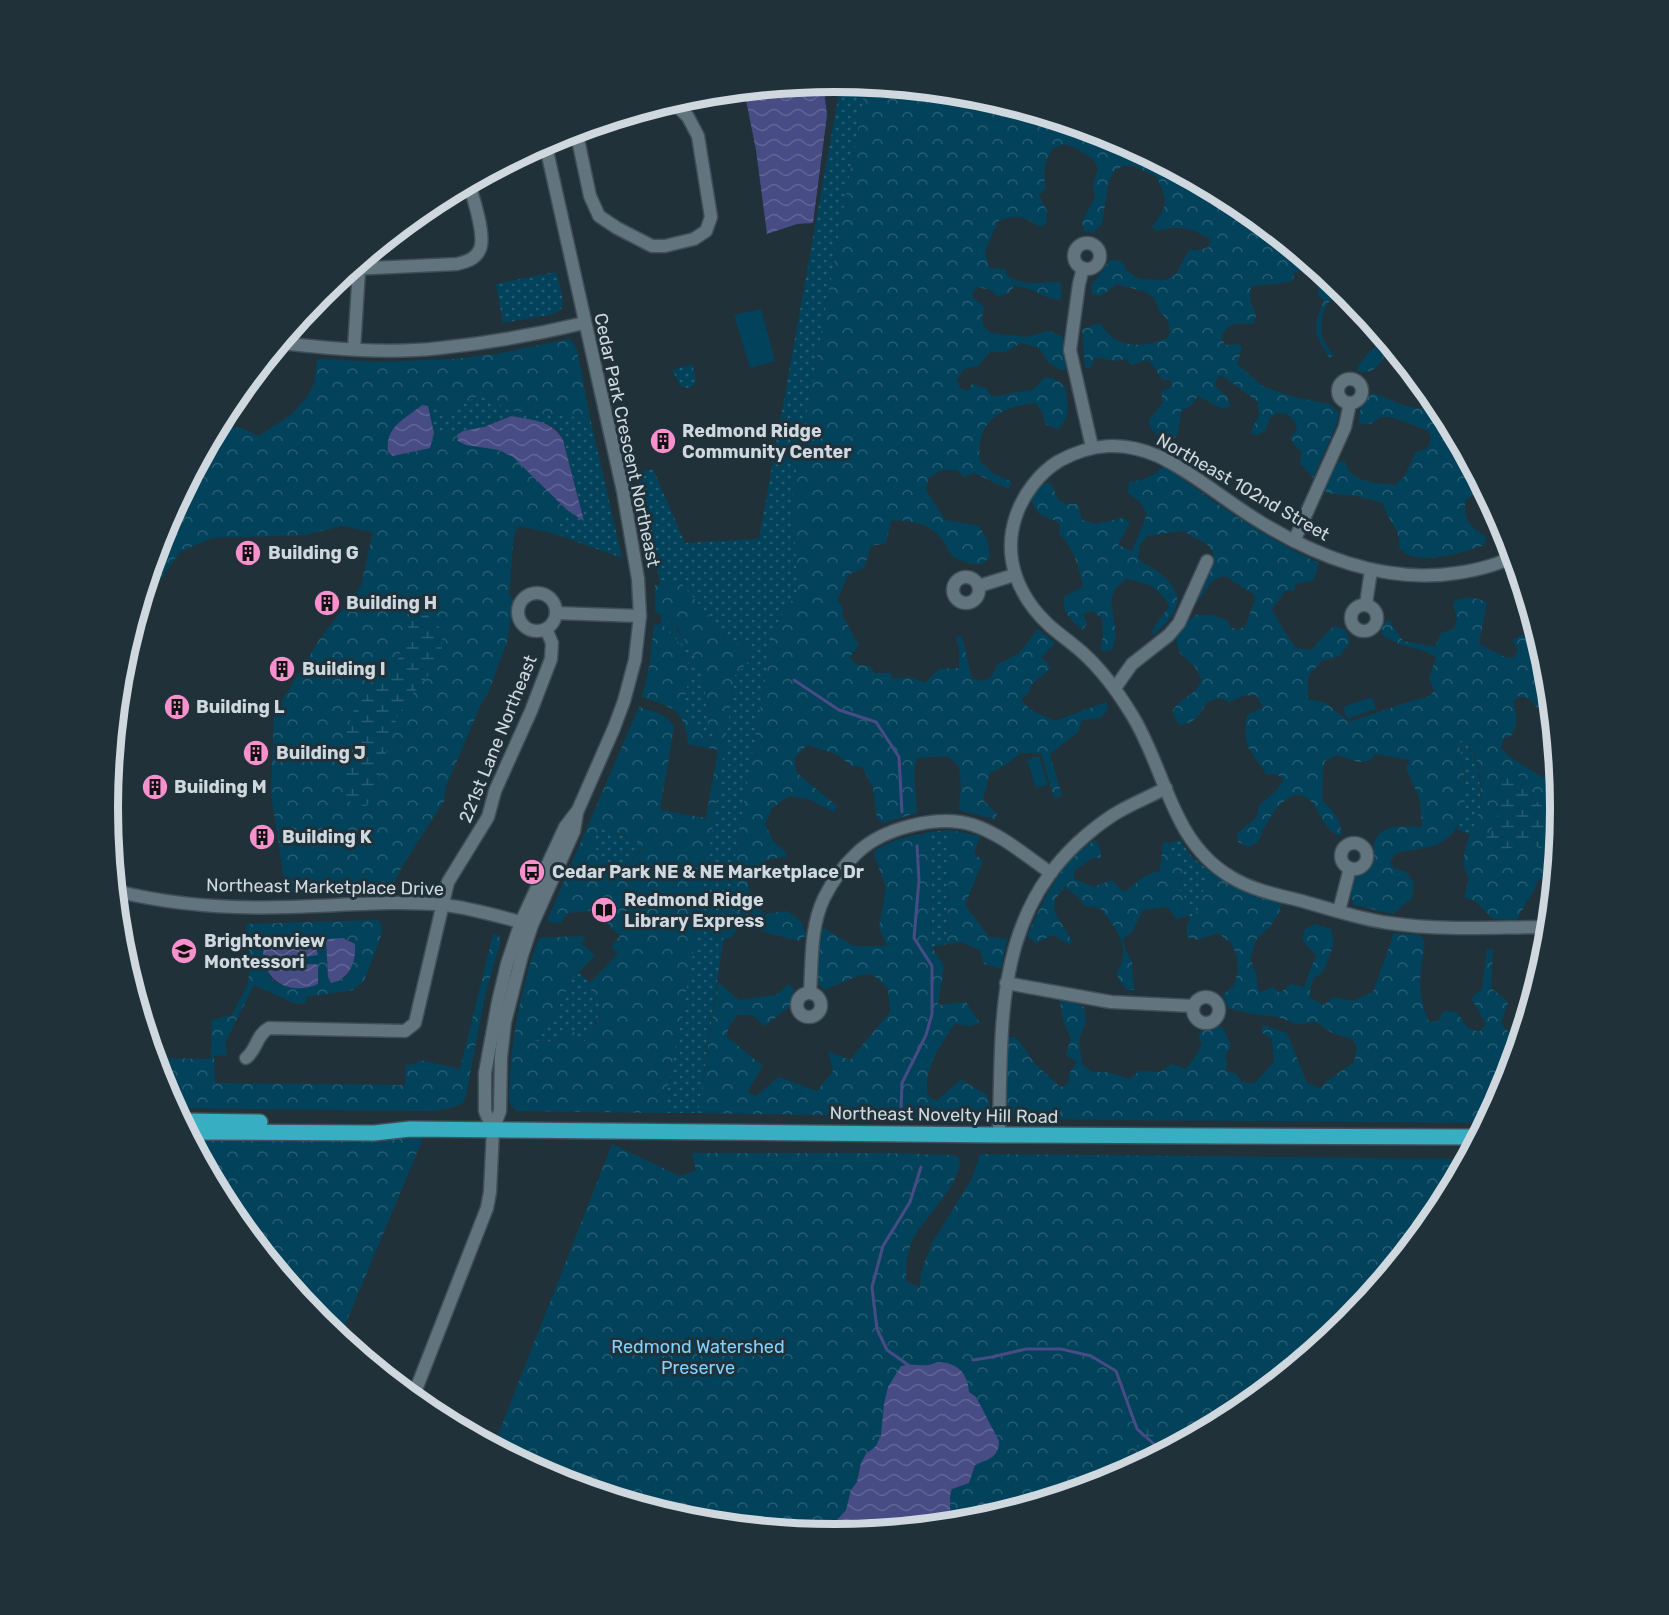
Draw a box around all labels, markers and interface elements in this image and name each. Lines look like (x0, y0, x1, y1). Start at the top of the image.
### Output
street label: Cedar Park Crescent Northeast (589, 311, 665, 569)
place label: Redmond Ridge Community Center (682, 420, 851, 463)
building icon: Redmond Ridge Community Center (648, 426, 678, 456)
street label: Northeast 102nd Street (1153, 428, 1333, 546)
building icon: Building G (233, 538, 263, 568)
place label: Building G (268, 542, 359, 564)
building icon: Building H (312, 588, 342, 618)
place label: Building H (346, 592, 437, 614)
street label: 221st Lane Northeast (454, 652, 542, 826)
building icon: Building I (267, 654, 297, 684)
place label: Building I (302, 658, 386, 680)
building icon: Building L (162, 692, 192, 722)
place label: Building L (196, 696, 285, 718)
building icon: Building J (241, 738, 271, 768)
place label: Building J (276, 742, 366, 764)
building icon: Building M (140, 772, 170, 802)
place label: Building M (174, 776, 267, 798)
building icon: Building K (247, 822, 277, 852)
place label: Building K (282, 826, 372, 848)
bus stop icon: Cedar Park NE & NE Marketplace Dr (517, 857, 547, 887)
place label: Cedar Park NE & NE Marketplace Dr (552, 861, 864, 883)
street label: Northeast Marketplace Drive (206, 874, 444, 900)
place label: Redmond Ridge Library Express (624, 889, 764, 932)
library icon: Redmond Ridge Library Express (589, 895, 619, 925)
place label: Brightonview Montessori (204, 930, 325, 973)
school or university icon: Brightonview Montessori (169, 936, 199, 966)
street label: Northeast Novelty Hill Road (829, 1102, 1059, 1128)
park label: Redmond Watershed Preserve (611, 1336, 785, 1379)

